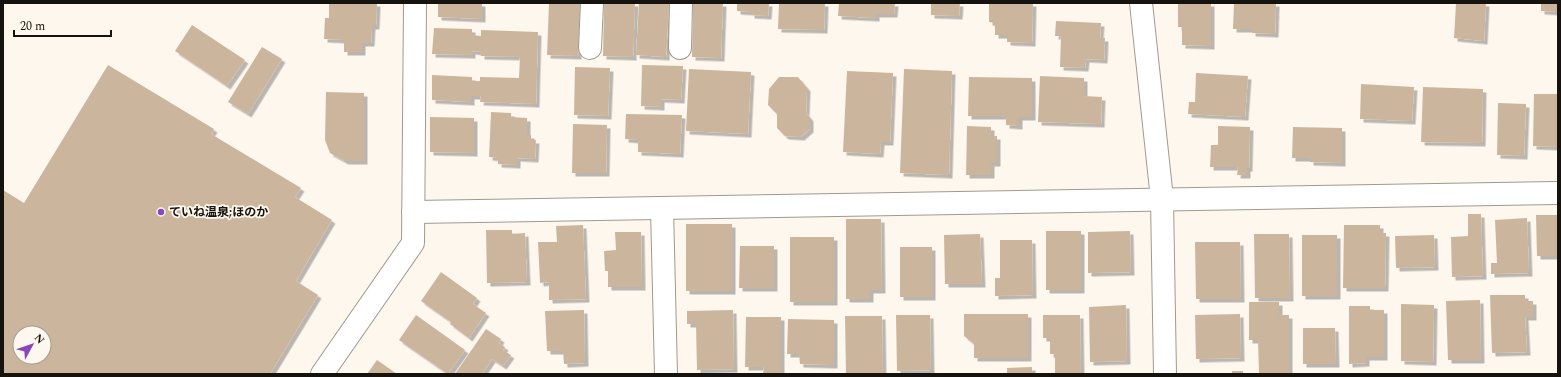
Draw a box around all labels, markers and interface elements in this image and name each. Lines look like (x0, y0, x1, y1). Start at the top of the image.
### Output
scale bar (14, 12, 111, 38)
text: 20 m (20, 17, 45, 36)
place label: ていね温泉;ほのか (169, 203, 268, 222)
marker: ていね温泉;ほのか (156, 207, 166, 217)
north arrow (12, 325, 52, 365)
text: N (30, 330, 49, 348)

